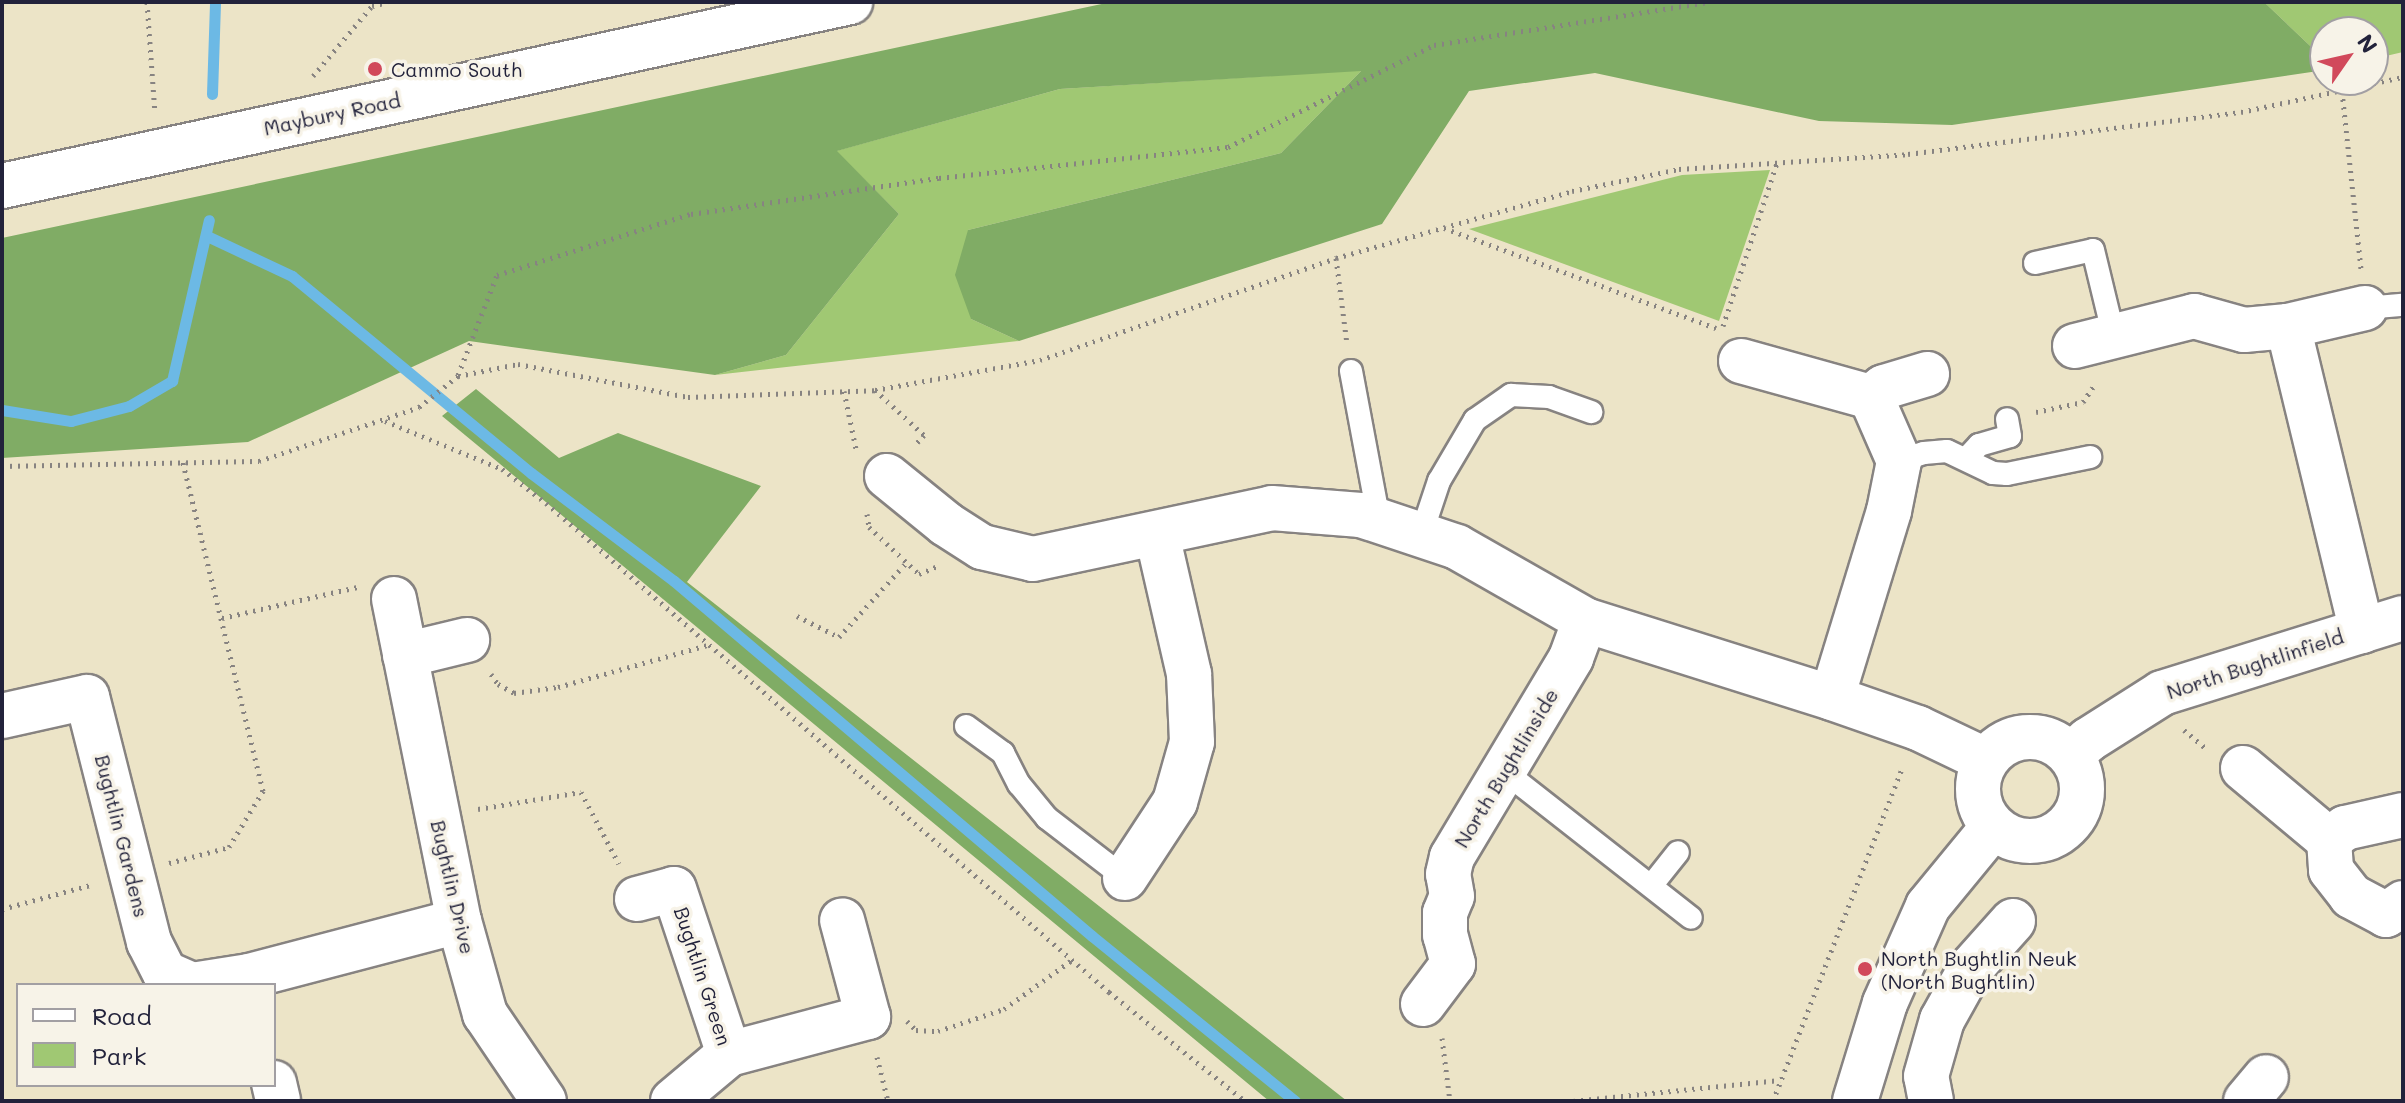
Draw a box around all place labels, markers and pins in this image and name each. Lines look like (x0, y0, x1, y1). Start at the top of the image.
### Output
place label: Cammo South (391, 57, 522, 81)
marker: Cammo South (366, 60, 384, 78)
place label: North Bughtlin Neuk (North Bughtlin) (1881, 946, 2076, 993)
marker: North Bughtlin Neuk (North Bughtlin) (1856, 960, 1874, 978)

